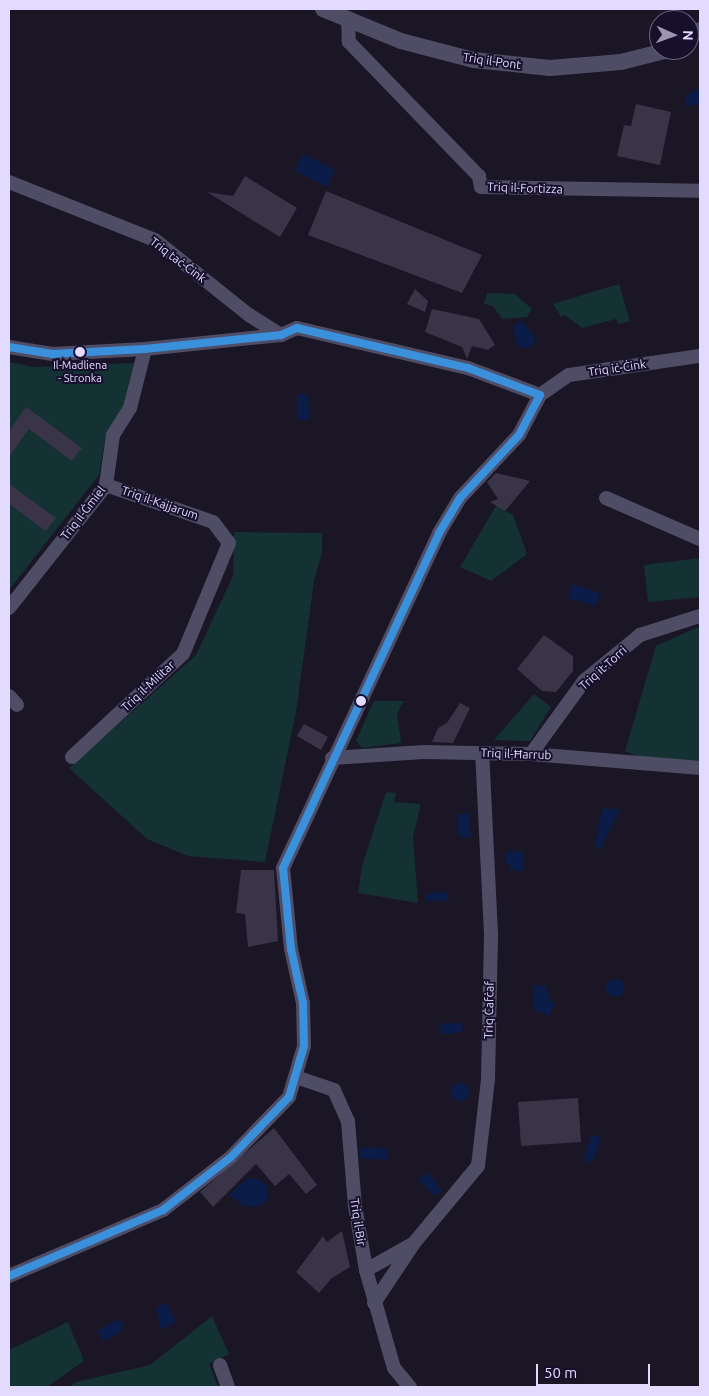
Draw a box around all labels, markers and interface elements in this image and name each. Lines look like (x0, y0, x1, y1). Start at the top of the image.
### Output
north arrow (649, 10, 699, 60)
text: N (680, 30, 696, 41)
street label: Triq il-Pont (462, 50, 522, 72)
street label: Triq il-Fortizza (487, 179, 563, 197)
street label: Triq taċ-Ċink (147, 234, 209, 286)
marker: Il-Madliena - Stronka (75, 347, 85, 357)
street label: Triq iċ-Ċink (587, 357, 647, 379)
place label: Il-Madliena - Stronka (53, 359, 107, 385)
street label: Triq il-Ġmiel (58, 483, 108, 543)
street label: Triq il-Kajjarum (120, 483, 200, 523)
street label: Triq it-Torri (576, 643, 630, 693)
street label: Triq il-Militar (118, 658, 178, 714)
unlabelled marker (356, 696, 366, 706)
street label: Triq il-Ħarrub (480, 746, 552, 762)
street label: Triq Ċafċaf (481, 981, 497, 1039)
street label: Triq il-Bir (347, 1197, 369, 1247)
scale bar (539, 1354, 653, 1386)
text: 50 m (544, 1364, 577, 1381)

